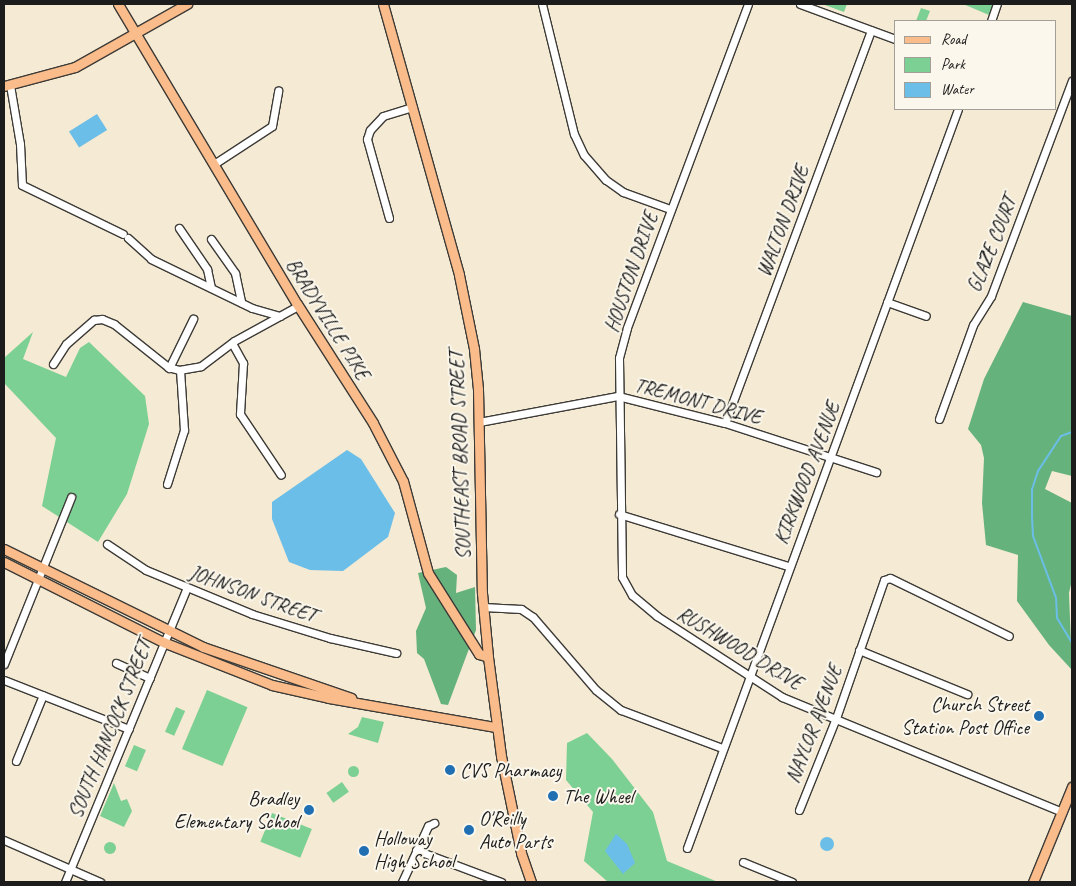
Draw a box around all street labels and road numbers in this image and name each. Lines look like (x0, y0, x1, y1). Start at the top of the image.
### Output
street label: WALTON DRIVE (752, 162, 814, 280)
street label: GLAZE COURT (962, 193, 1022, 295)
street label: HOUSTON DRIVE (599, 209, 663, 335)
street label: BRADYVILLE PIKE (281, 254, 375, 384)
street label: SOUTHEAST BROAD STREET (444, 350, 476, 560)
street label: TREMONT DRIVE (632, 373, 764, 429)
street label: KIRKWOOD AVENUE (769, 399, 845, 547)
street label: JOHNSON STREET (186, 560, 320, 628)
street label: RUSHWOOD DRIVE (673, 601, 807, 695)
street label: SOUTH HANCOCK STREET (63, 636, 157, 822)
street label: NAYLOR AVENUE (780, 661, 848, 787)

